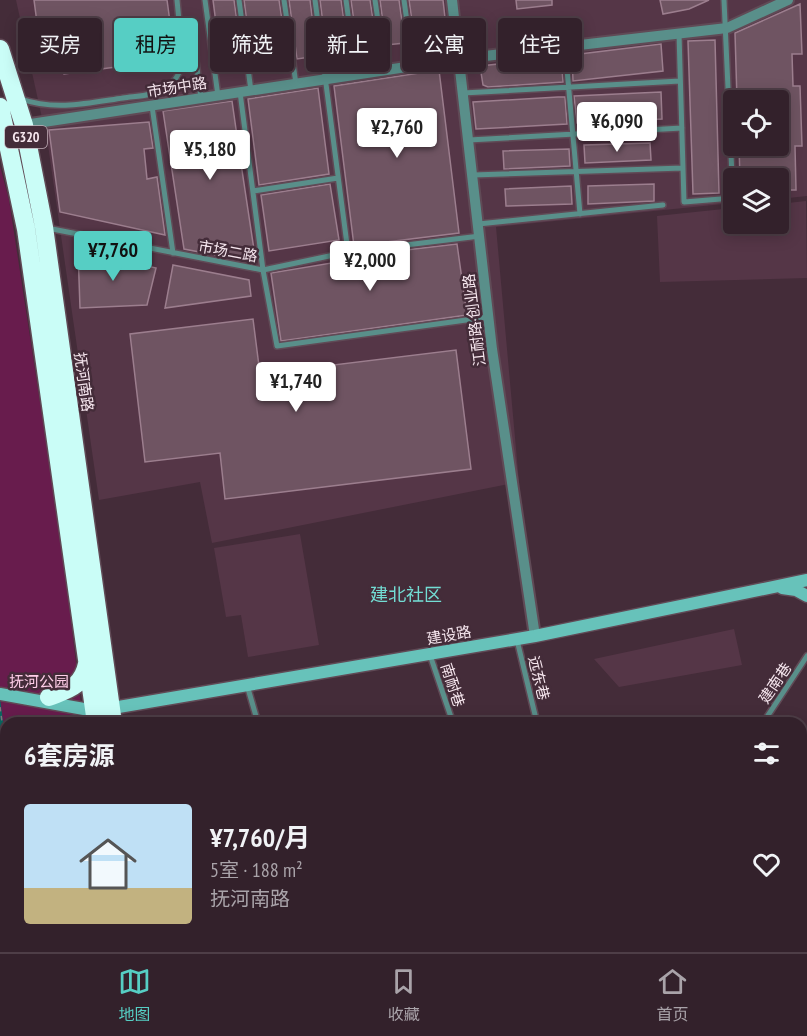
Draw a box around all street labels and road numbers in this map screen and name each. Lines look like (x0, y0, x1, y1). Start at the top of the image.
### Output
street label: 市场中路 (146, 73, 208, 101)
road number: G320 (5, 126, 47, 148)
street label: 市场二路 (197, 236, 259, 266)
street label: 江耐路·创业路 (459, 273, 489, 367)
street label: 抚河南路 (70, 351, 98, 413)
street label: 建设路 (425, 622, 473, 648)
street label: 远东巷 (524, 654, 554, 702)
street label: 建南巷 (755, 659, 795, 707)
street label: 南耐巷 (437, 661, 469, 709)

